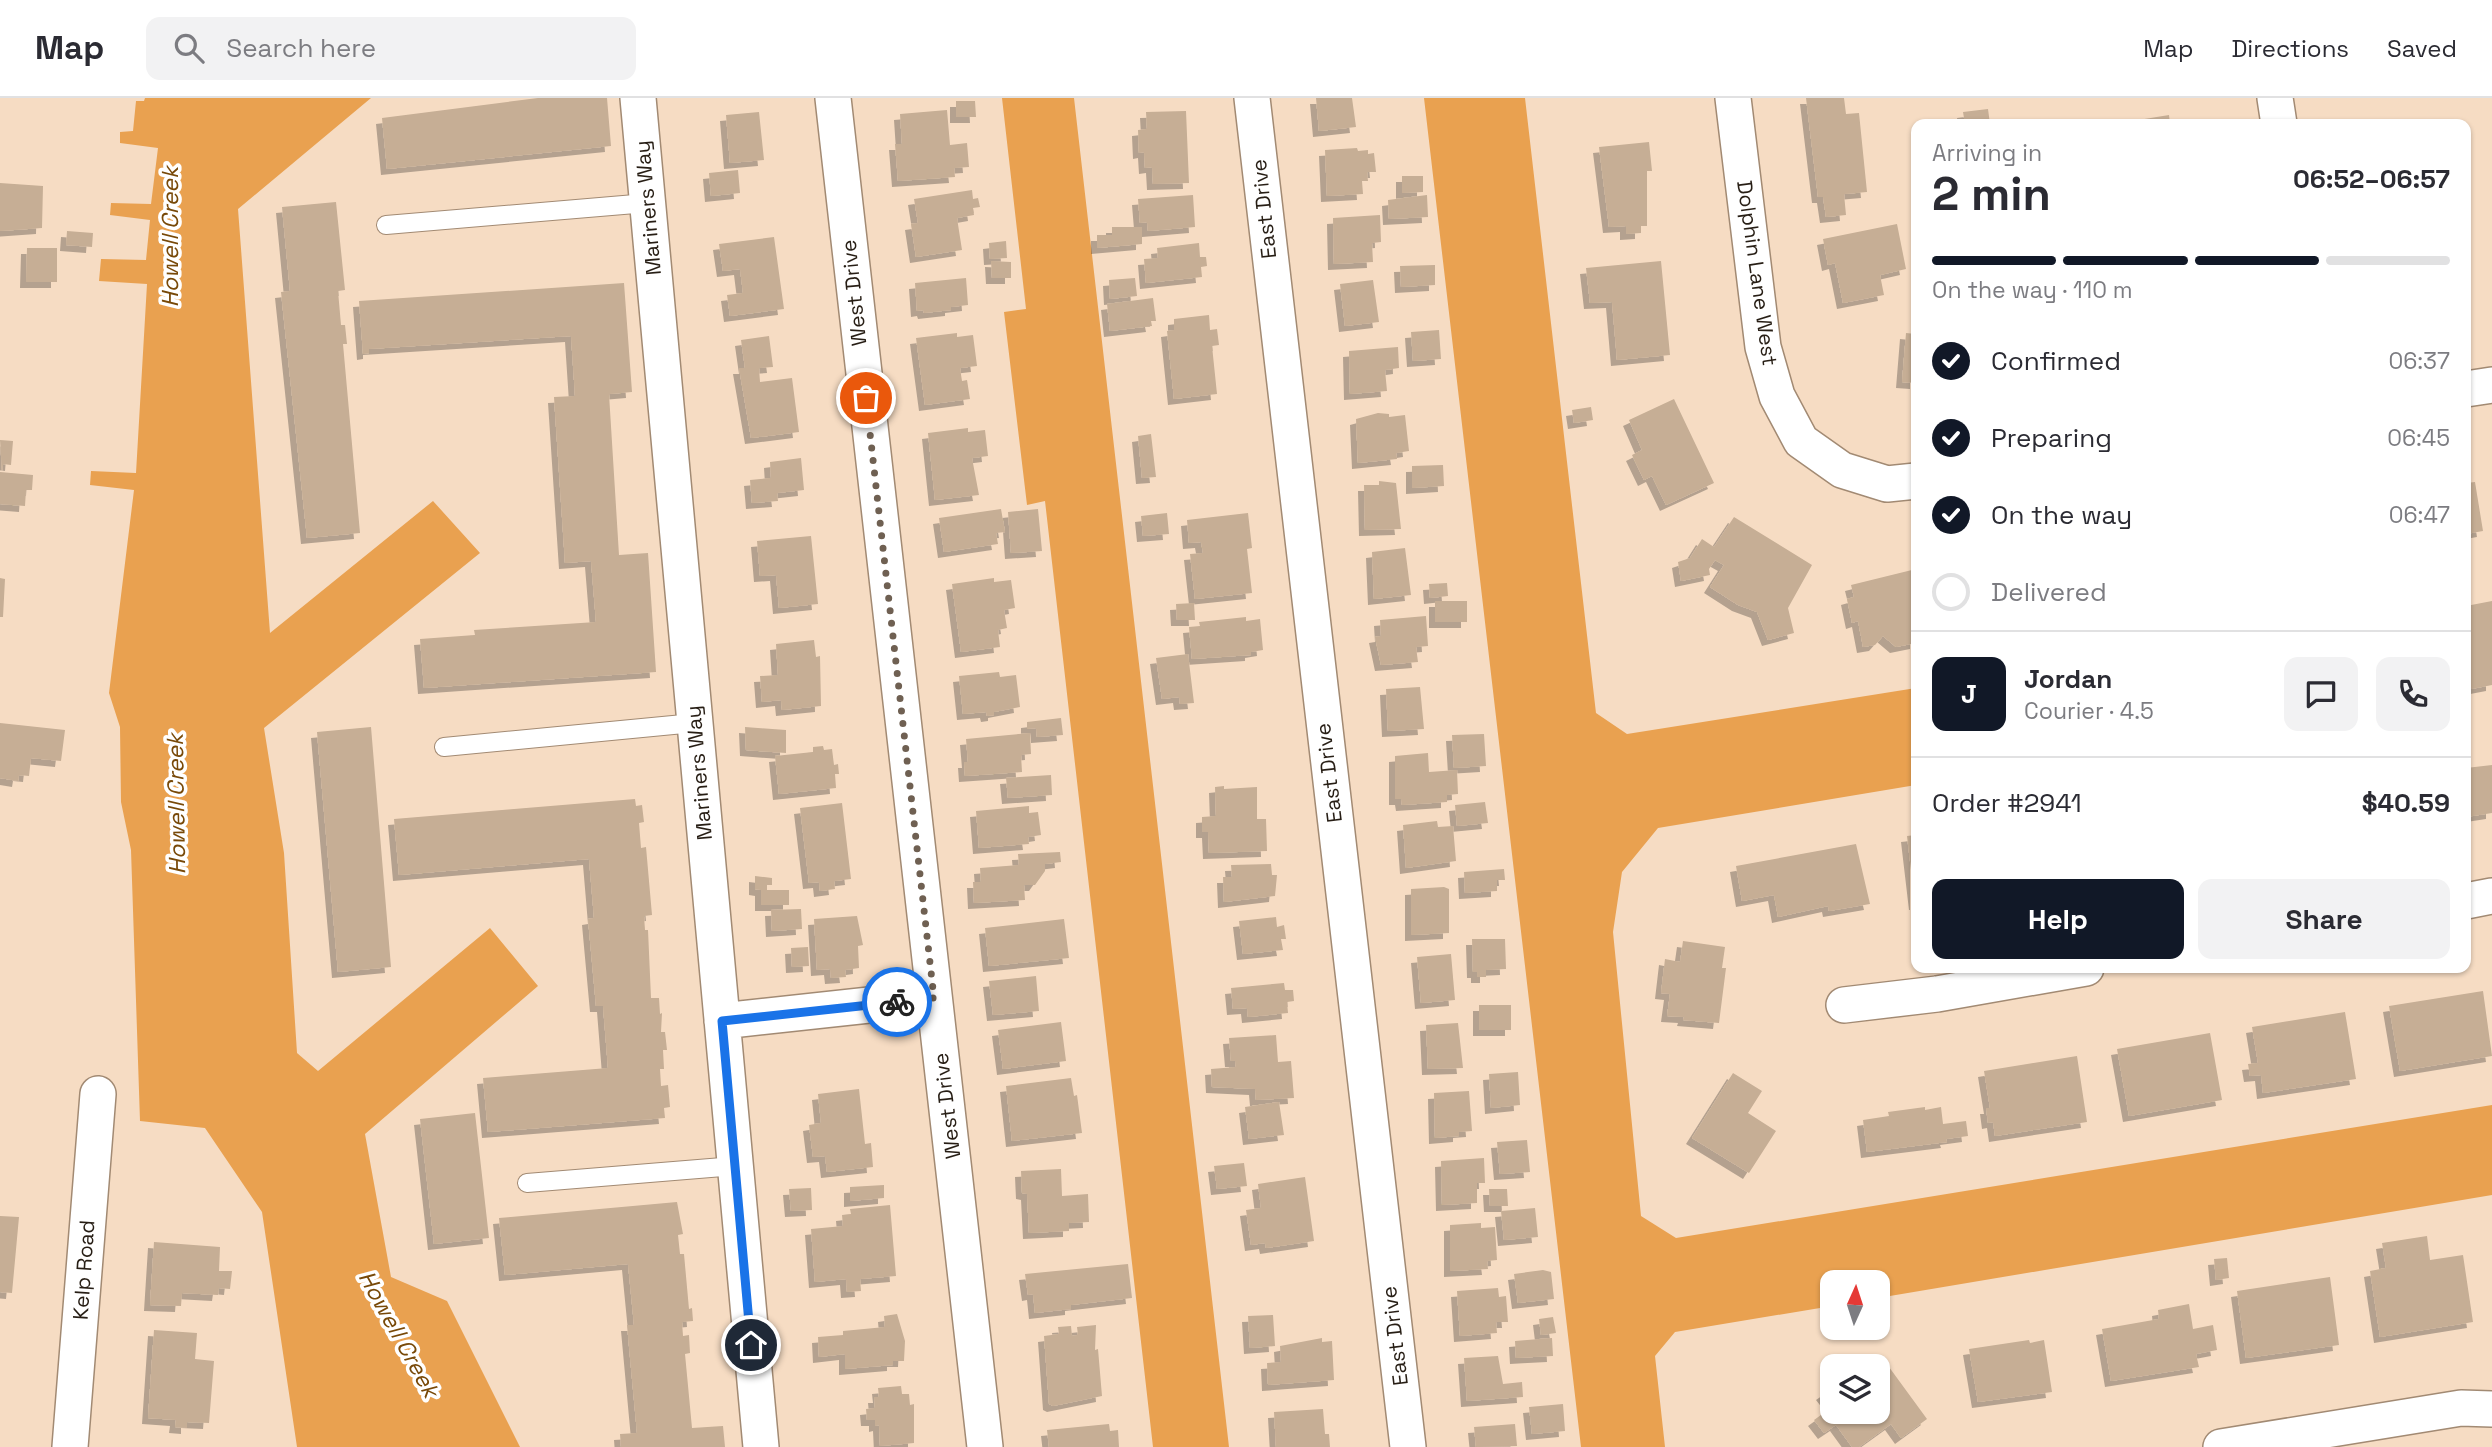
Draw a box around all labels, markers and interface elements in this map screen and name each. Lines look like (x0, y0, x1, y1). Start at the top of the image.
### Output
search box (146, 17, 636, 80)
text: Map (35, 27, 104, 69)
icon: search (170, 29, 208, 67)
text: Search here (226, 31, 376, 65)
text: Map (2143, 33, 2193, 64)
text: Directions (2231, 33, 2349, 64)
text: Saved (2387, 33, 2457, 64)
text: Arriving in (1932, 138, 2042, 168)
street label: Mariners Way (628, 139, 667, 277)
street label: East Drive (1245, 158, 1282, 260)
text: 06:52–06:57 (2293, 162, 2450, 196)
water label: Howell Creek (155, 164, 185, 307)
text: 2 min (1932, 165, 2051, 223)
street label: Dolphin Lane West (1731, 178, 1784, 367)
street label: West Drive (834, 239, 873, 348)
text: On the way · 110 m (1932, 275, 2133, 305)
icon: check (1932, 342, 1970, 380)
text: Confirmed (1991, 344, 2121, 378)
text: 06:37 (2388, 346, 2450, 376)
pin (836, 368, 896, 428)
icon: bag (847, 379, 885, 417)
icon: check (1932, 419, 1970, 457)
text: Preparing (1991, 421, 2112, 455)
text: 06:45 (2387, 423, 2450, 453)
icon: check (1932, 496, 1970, 534)
text: On the way (1991, 498, 2132, 532)
text: 06:47 (2389, 500, 2450, 530)
text: Delivered (1991, 575, 2107, 609)
button: chat (2284, 657, 2358, 731)
button: phone (2376, 657, 2450, 731)
text: Jordan (2024, 662, 2112, 696)
text: J (1961, 677, 1977, 711)
text: Courier · 4.5 (2024, 696, 2154, 726)
street label: Mariners Way (679, 704, 718, 842)
street label: East Drive (1309, 722, 1348, 824)
water label: Howell Creek (160, 731, 192, 875)
text: Order #2941 (1932, 786, 2082, 820)
text: $40.59 (2362, 786, 2450, 820)
button: Help (1932, 879, 2184, 959)
button: Share (2198, 879, 2450, 959)
courier (862, 967, 932, 1037)
icon: bike (878, 983, 916, 1021)
street label: West Drive (927, 1051, 966, 1161)
street label: Kelp Road (67, 1219, 100, 1321)
water label: Howell Creek (352, 1265, 447, 1405)
north arrow (1820, 1270, 1890, 1340)
map controls (1820, 1270, 1890, 1424)
street label: East Drive (1375, 1285, 1414, 1387)
pin (721, 1315, 781, 1375)
icon: home (732, 1326, 770, 1364)
button: layers (1820, 1354, 1890, 1424)

